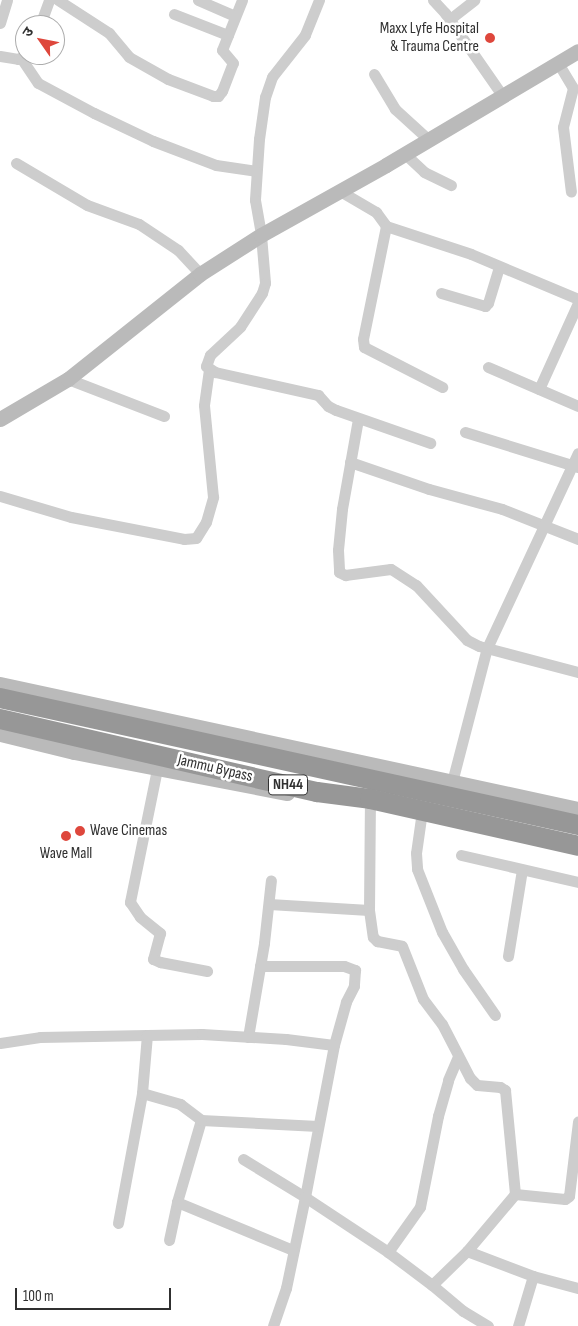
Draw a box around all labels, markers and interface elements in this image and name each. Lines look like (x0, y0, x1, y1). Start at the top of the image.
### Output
north arrow (15, 15, 65, 65)
place label: Maxx Lyfe Hospital & Trauma Centre (380, 19, 479, 57)
text: उ (18, 24, 37, 40)
marker: Maxx Lyfe Hospital & Trauma Centre (483, 31, 497, 45)
street label: Jammu Bypass (176, 751, 254, 787)
road number: NH44 (267, 772, 309, 798)
place label: Wave Cinemas (90, 821, 167, 841)
marker: Wave Cinemas (74, 825, 86, 837)
marker: Wave Mall (60, 830, 72, 842)
place label: Wave Mall (40, 844, 92, 864)
scale bar (18, 1278, 174, 1310)
text: 100 m (23, 1287, 54, 1306)

